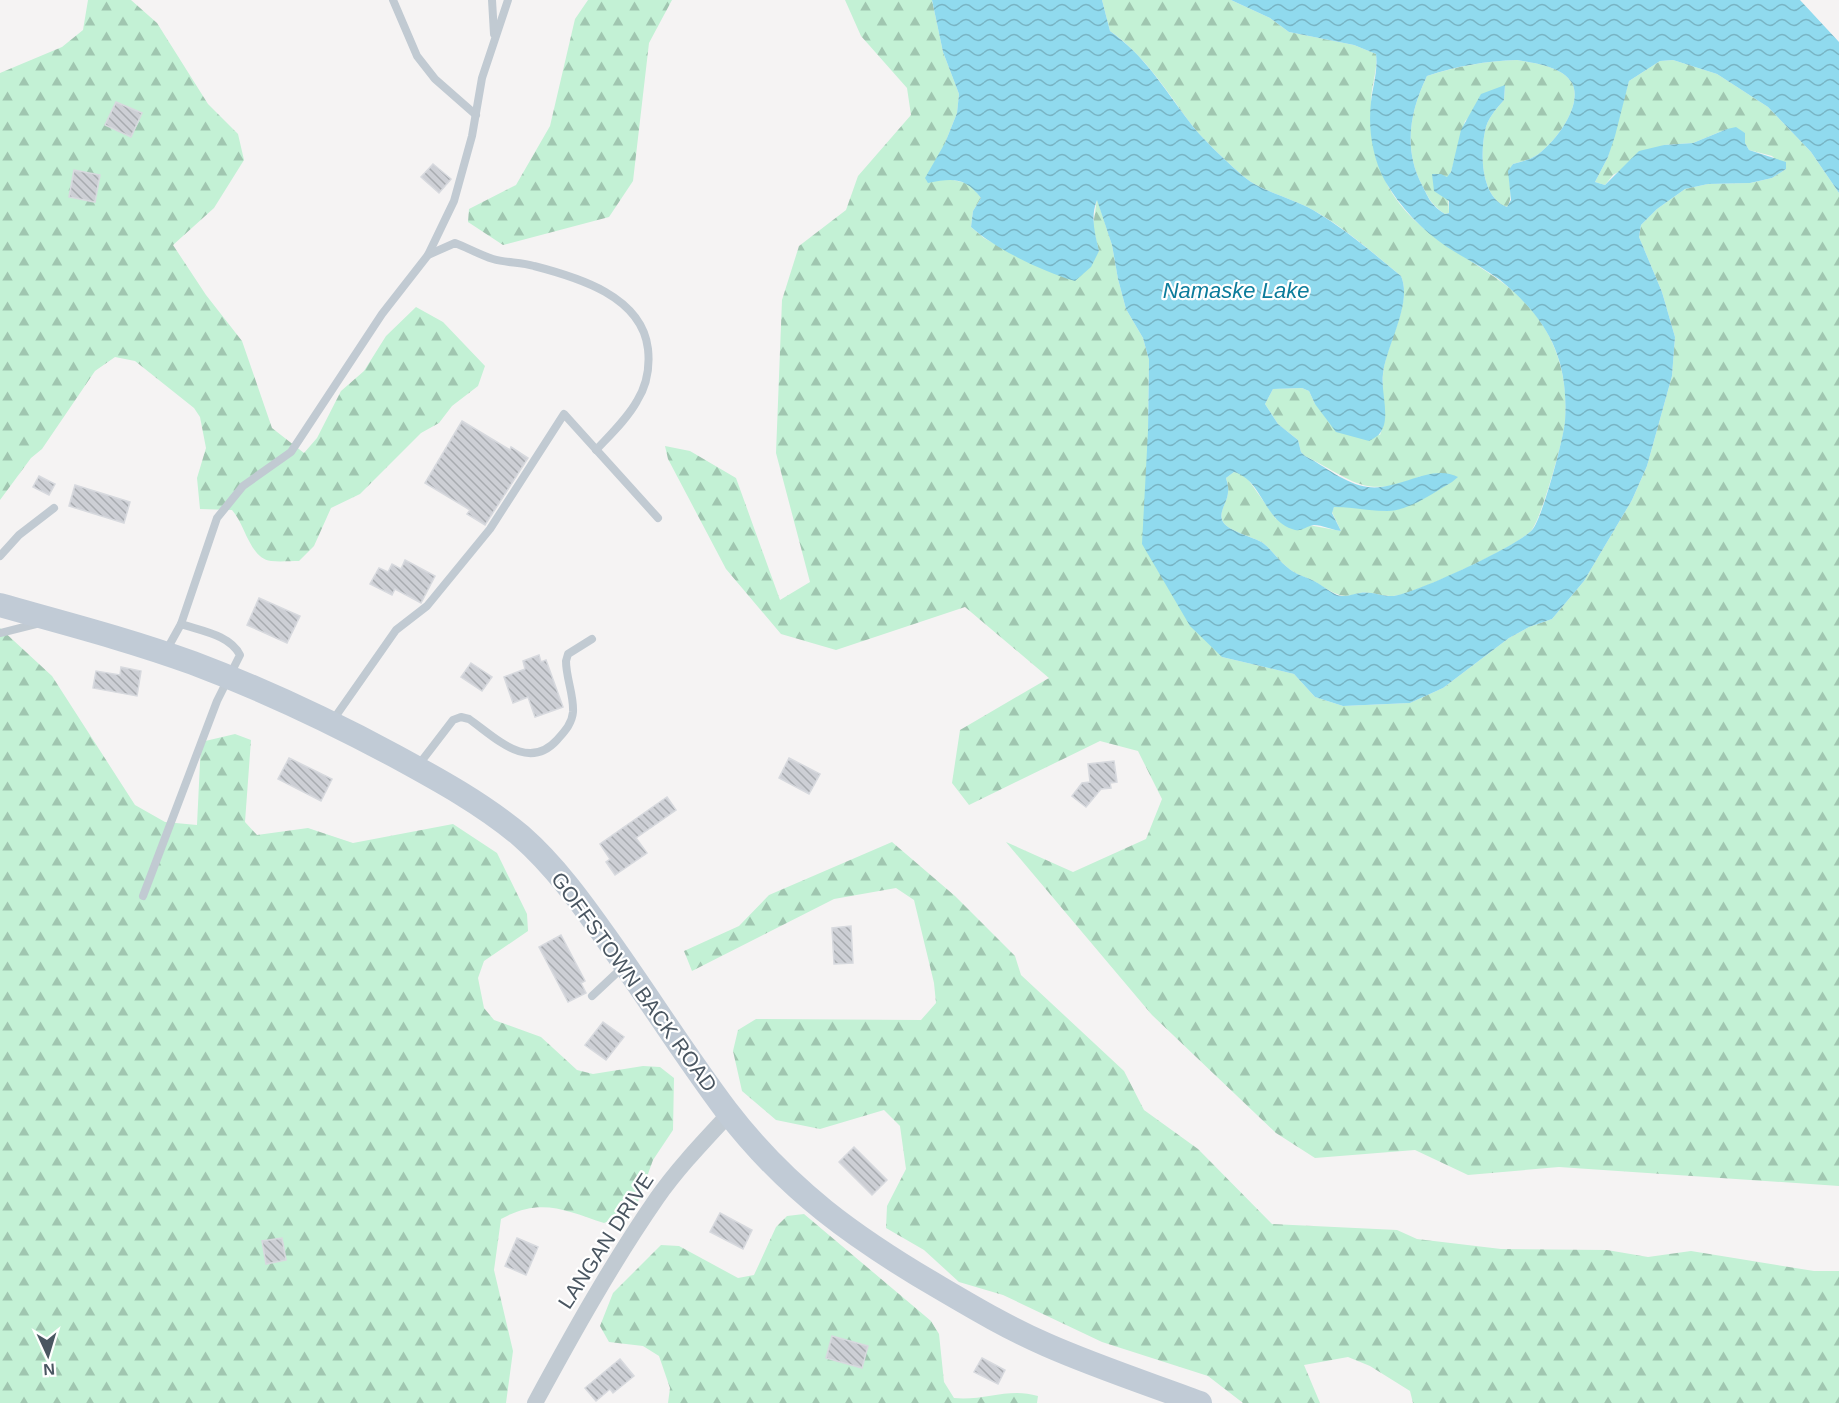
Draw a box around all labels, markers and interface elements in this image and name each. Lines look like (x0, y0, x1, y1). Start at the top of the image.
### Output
water label: Namaske Lake (1163, 278, 1309, 303)
street label: GOFFSTOWN BACK ROAD (547, 867, 722, 1096)
street label: LANGAN DRIVE (553, 1169, 658, 1313)
north arrow (18, 1325, 78, 1385)
text: N (43, 1361, 55, 1378)

